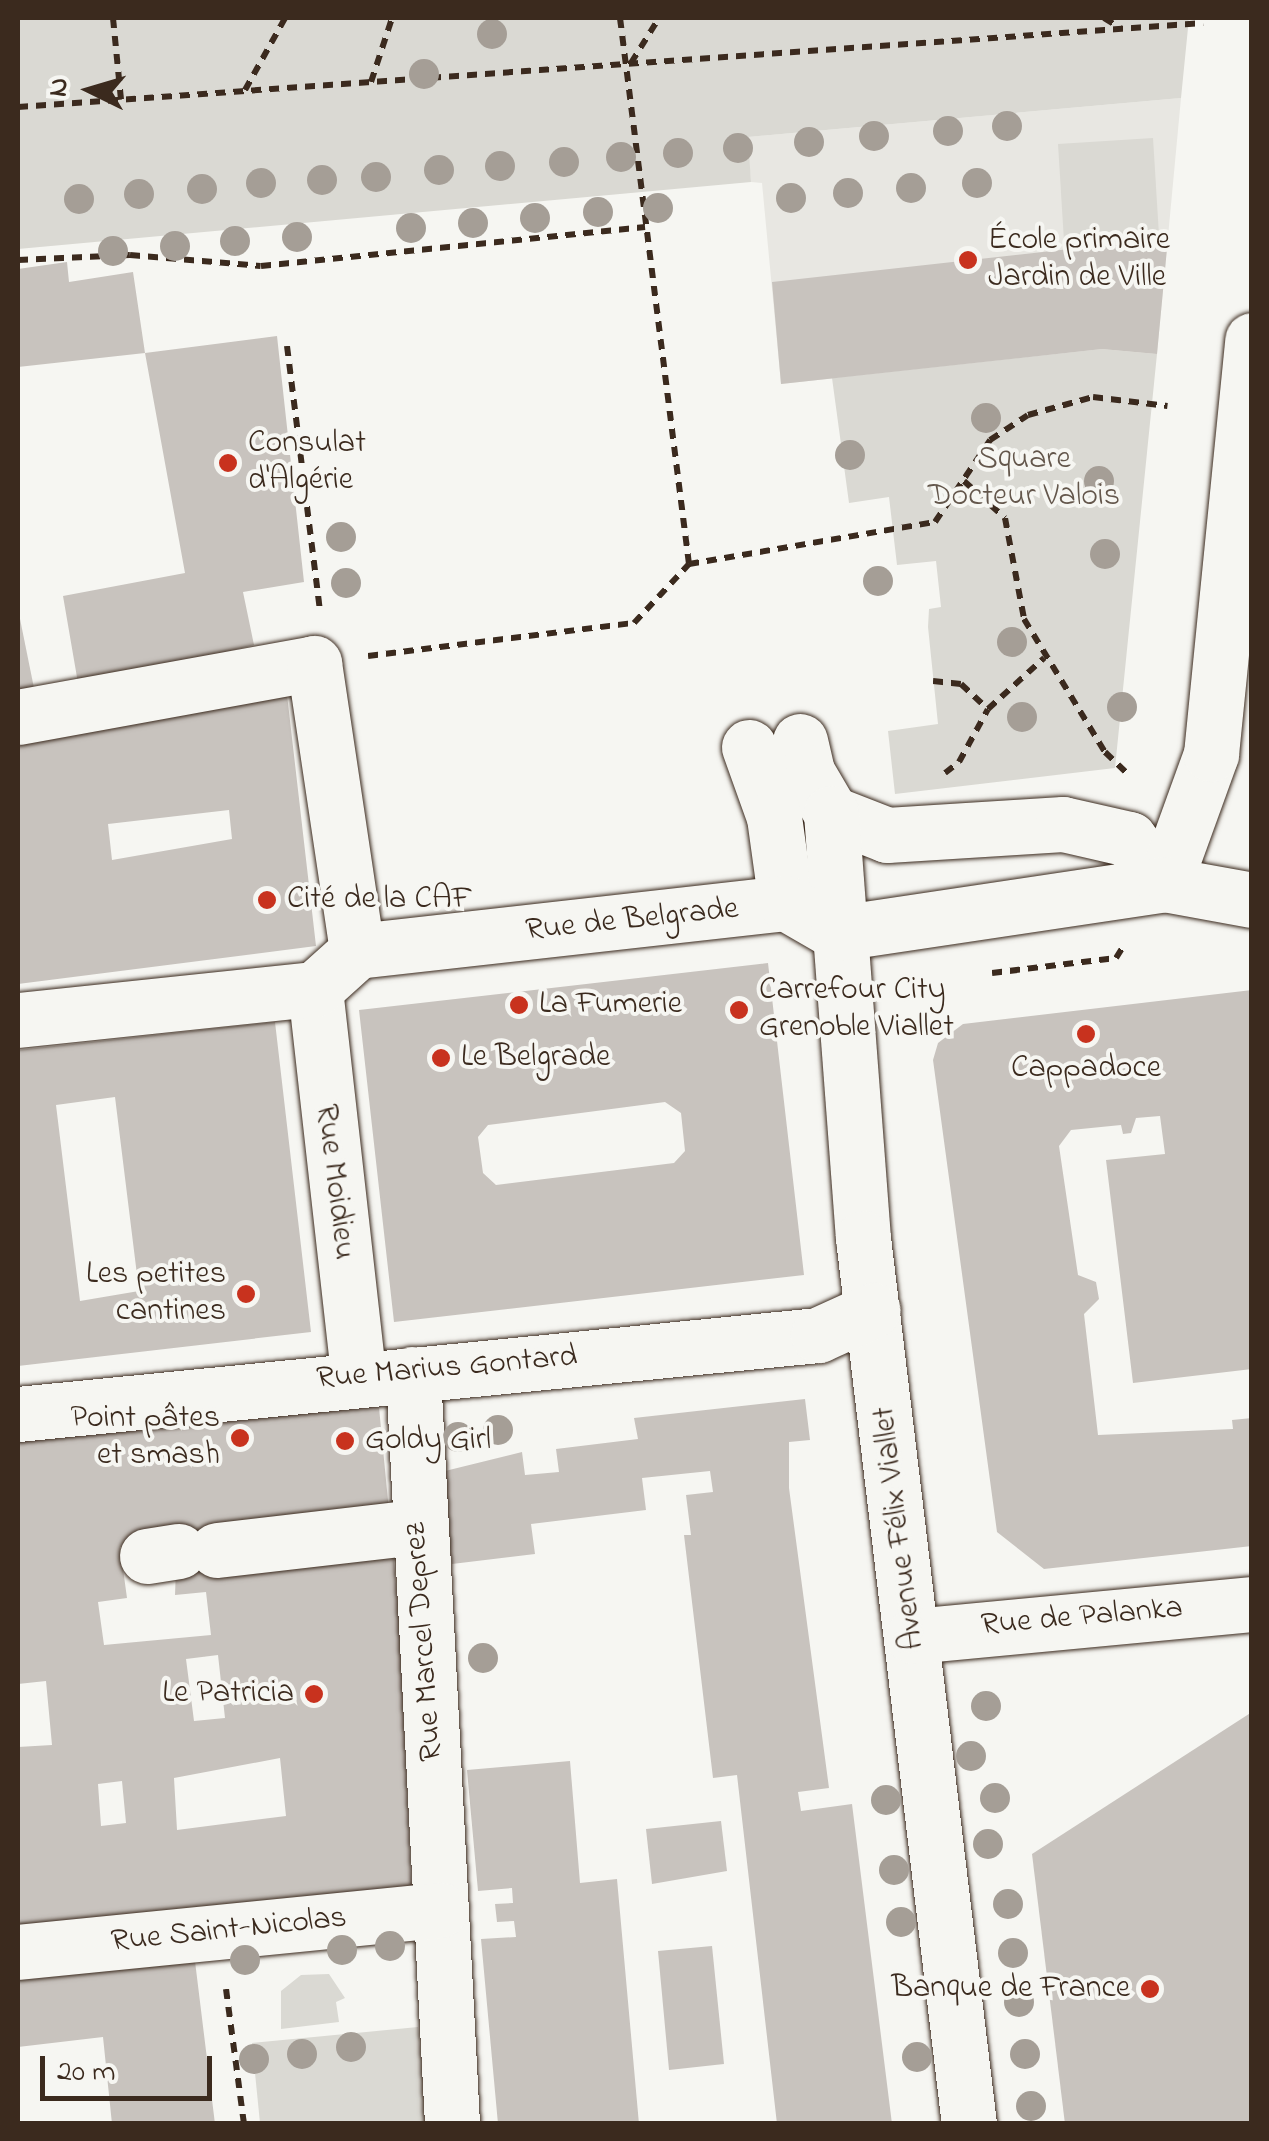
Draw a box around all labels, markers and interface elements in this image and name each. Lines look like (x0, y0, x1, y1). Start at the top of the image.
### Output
north arrow (40, 40, 140, 140)
text: N (38, 76, 81, 99)
place label: École primaire Jardin de Ville (988, 223, 1170, 298)
marker: École primaire Jardin de Ville (957, 249, 979, 271)
place label: Consulat d'Algérie (248, 426, 366, 501)
park label: Square Docteur Valois (928, 442, 1120, 517)
marker: Consulat d'Algérie (217, 452, 239, 474)
place label: Cité de la CAF (287, 881, 472, 919)
marker: Cité de la CAF (256, 889, 278, 911)
street label: Rue de Belgrade (524, 891, 740, 951)
place label: Carrefour City Grenoble Viallet (759, 973, 954, 1048)
place label: La Fumerie (539, 986, 682, 1024)
marker: La Fumerie (508, 994, 530, 1016)
marker: Carrefour City Grenoble Viallet (728, 999, 750, 1021)
marker: Cappadoce (1075, 1023, 1097, 1045)
place label: Le Belgrade (461, 1039, 610, 1077)
marker: Le Belgrade (430, 1047, 452, 1069)
place label: Cappadoce (1011, 1050, 1161, 1088)
street label: Rue Moidieu (305, 1102, 363, 1262)
place label: Les petites cantines (86, 1257, 226, 1332)
marker: Les petites cantines (235, 1283, 257, 1305)
street label: Rue Marius Gontard (315, 1338, 579, 1400)
place label: Point pâtes et smash (70, 1401, 220, 1476)
street label: Avenue Félix Viallet (866, 1404, 934, 1652)
place label: Goldy Girl (365, 1422, 491, 1460)
marker: Point pâtes et smash (229, 1427, 251, 1449)
marker: Goldy Girl (334, 1430, 356, 1452)
street label: Rue Marcel Deprez (397, 1521, 453, 1763)
street label: Rue de Palanka (980, 1590, 1184, 1646)
place label: Le Patricia (162, 1675, 294, 1713)
marker: Le Patricia (303, 1683, 325, 1705)
street label: Rue Saint-Nicolas (109, 1900, 349, 1962)
place label: Banque de France (892, 1970, 1130, 2008)
marker: Banque de France (1139, 1978, 1161, 2000)
scale bar (45, 2036, 218, 2098)
text: 20 m (57, 2051, 116, 2095)

